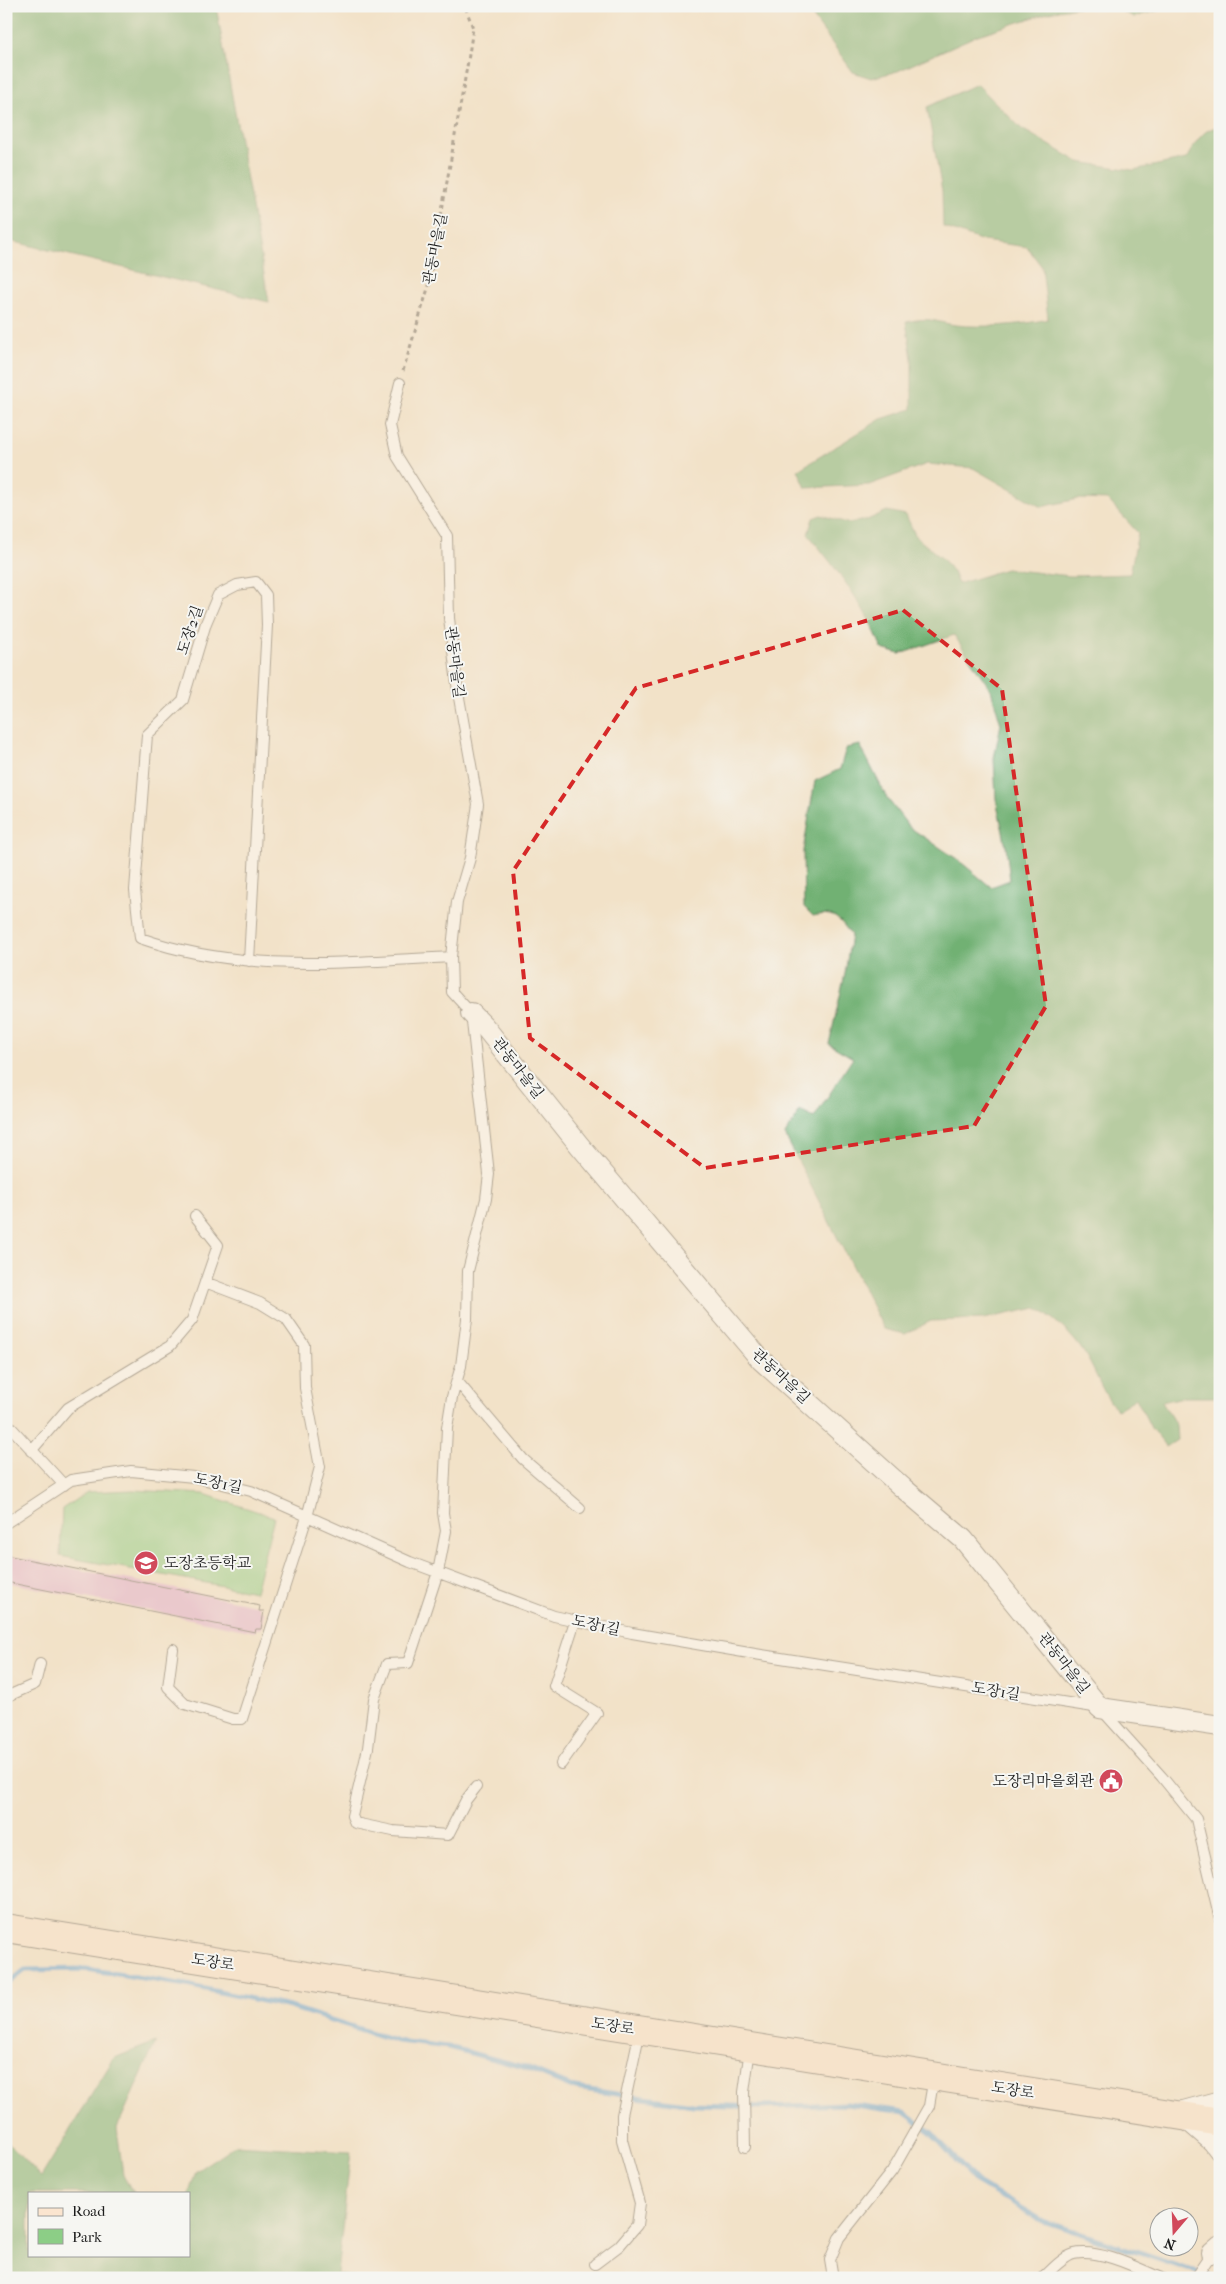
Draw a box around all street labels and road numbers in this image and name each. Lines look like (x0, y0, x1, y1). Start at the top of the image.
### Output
street label: 관동마을길 (419, 212, 451, 286)
street label: 도장2길 (173, 603, 207, 657)
street label: 관동마을길 (442, 625, 468, 699)
street label: 관동마을길 (489, 1034, 547, 1102)
street label: 관동마을길 (748, 1345, 814, 1407)
street label: 도장1길 (192, 1469, 244, 1497)
street label: 도장1길 (570, 1611, 622, 1639)
street label: 관동마을길 (1035, 1629, 1093, 1697)
street label: 도장1길 (970, 1678, 1022, 1704)
street label: 도장로 (190, 1950, 236, 1974)
street label: 도장로 (590, 2014, 636, 2038)
street label: 도장로 (990, 2078, 1036, 2102)

